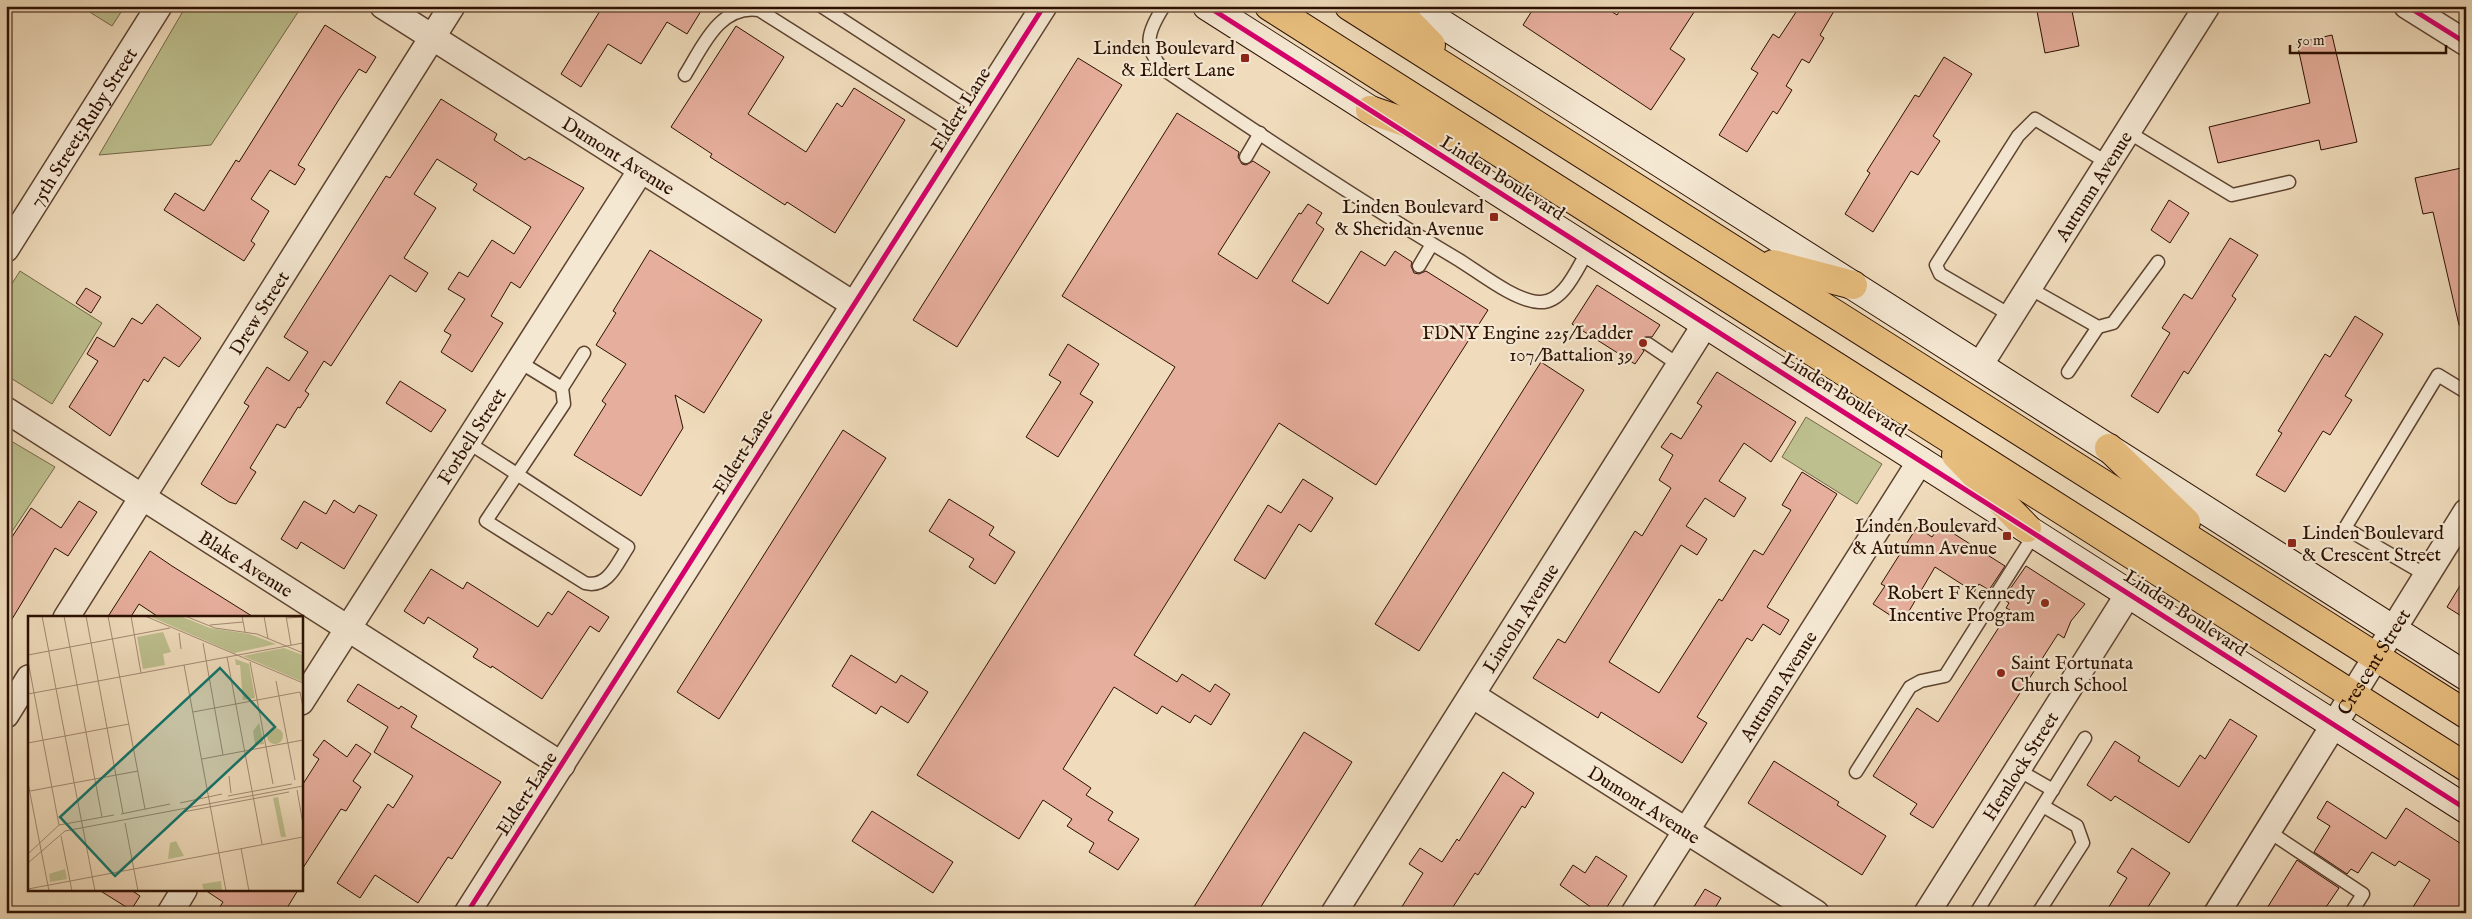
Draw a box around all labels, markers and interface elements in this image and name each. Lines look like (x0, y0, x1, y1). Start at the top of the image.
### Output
scale bar (2290, 22, 2446, 54)
text: 50 m (2297, 31, 2325, 50)
place label: Linden Boulevard & Eldert Lane (1093, 37, 1236, 83)
street label: 75th Street;Ruby Street (25, 43, 144, 213)
marker: Linden Boulevard & Eldert Lane (1239, 52, 1251, 64)
street label: Eldert Lane (926, 63, 997, 157)
street label: Dumont Avenue (557, 112, 679, 202)
street label: Autumn Avenue (2051, 127, 2139, 247)
street label: Linden Boulevard (1435, 131, 1569, 227)
place label: Linden Boulevard & Sheridan Avenue (1334, 196, 1485, 242)
marker: Linden Boulevard & Sheridan Avenue (1488, 211, 1500, 223)
street label: Drew Street (225, 267, 296, 360)
place label: FDNY Engine 225/Ladder 107/Battalion 39 (1422, 322, 1633, 368)
marker: FDNY Engine 225/Ladder 107/Battalion 39 (1637, 337, 1649, 349)
street label: Linden Boulevard (1777, 348, 1911, 444)
street label: Forbell Street (433, 384, 513, 490)
street label: Eldert Lane (708, 405, 779, 499)
place label: Linden Boulevard & Autumn Avenue (1853, 515, 1998, 561)
place label: Linden Boulevard & Crescent Street (2302, 522, 2445, 568)
street label: Blake Avenue (194, 526, 297, 604)
marker: Linden Boulevard & Autumn Avenue (2001, 530, 2013, 542)
marker: Linden Boulevard & Crescent Street (2286, 537, 2298, 549)
street label: Lincoln Avenue (1478, 560, 1565, 678)
street label: Linden Boulevard (2119, 565, 2252, 663)
place label: Robert F Kennedy Incentive Program (1887, 582, 2036, 628)
marker: Robert F Kennedy Incentive Program (2039, 597, 2051, 609)
street label: Crescent Street (2333, 605, 2417, 720)
inset map (28, 616, 302, 892)
street label: Autumn Avenue (1735, 627, 1824, 747)
place label: Saint Fortunata Church School (2011, 652, 2134, 698)
marker: Saint Fortunata Church School (1995, 667, 2007, 679)
street label: Hemlock Street (1978, 707, 2065, 826)
street label: Eldert Lane (492, 747, 564, 841)
street label: Dumont Avenue (1582, 761, 1704, 851)

